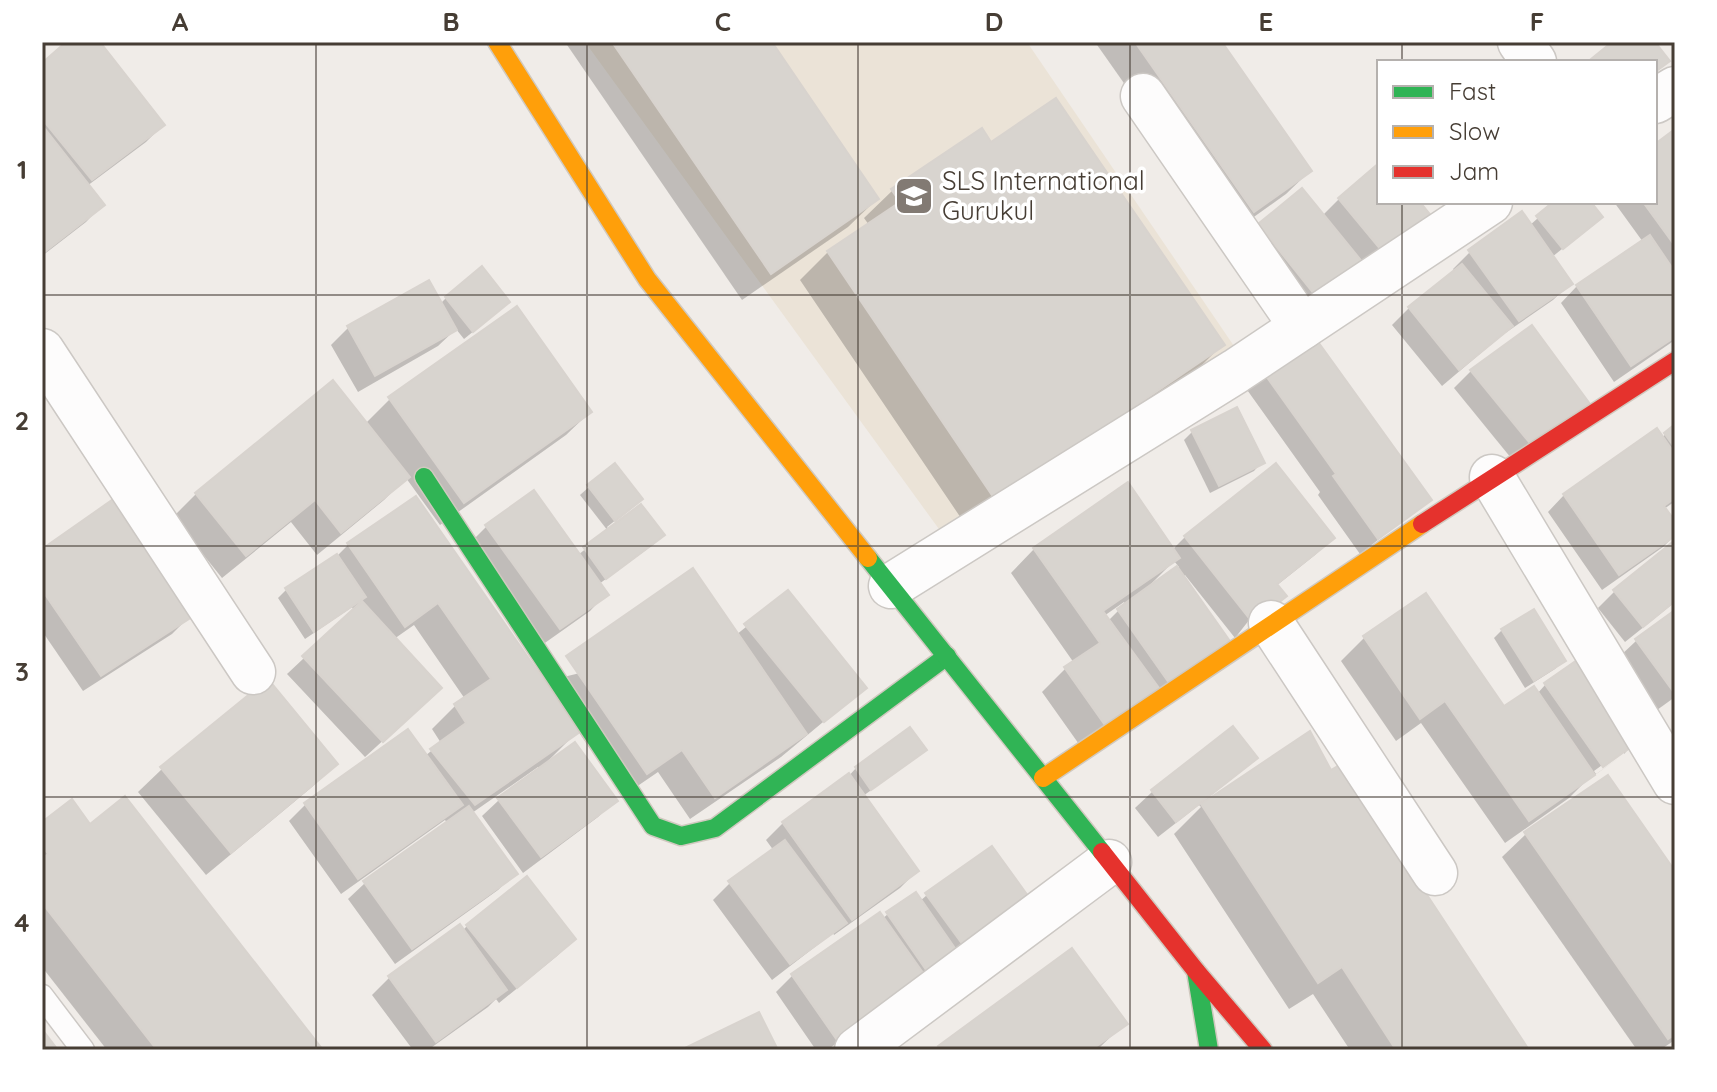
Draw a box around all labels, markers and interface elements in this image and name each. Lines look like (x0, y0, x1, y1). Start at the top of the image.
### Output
text: A (172, 5, 189, 38)
text: B (442, 5, 460, 38)
text: C (715, 5, 731, 38)
text: D (985, 5, 1003, 38)
text: E (1259, 5, 1273, 38)
text: F (1530, 5, 1544, 38)
legend (1377, 60, 1657, 204)
text: Fast (1449, 76, 1496, 106)
text: Slow (1449, 116, 1500, 146)
text: 1 (17, 153, 27, 186)
text: Jam (1449, 156, 1499, 186)
place label: SLS International Gurukul (942, 164, 1145, 227)
school or university icon: SLS International Gurukul (893, 175, 935, 217)
text: 2 (15, 404, 29, 437)
text: 3 (15, 655, 29, 688)
text: 4 (14, 906, 30, 939)

